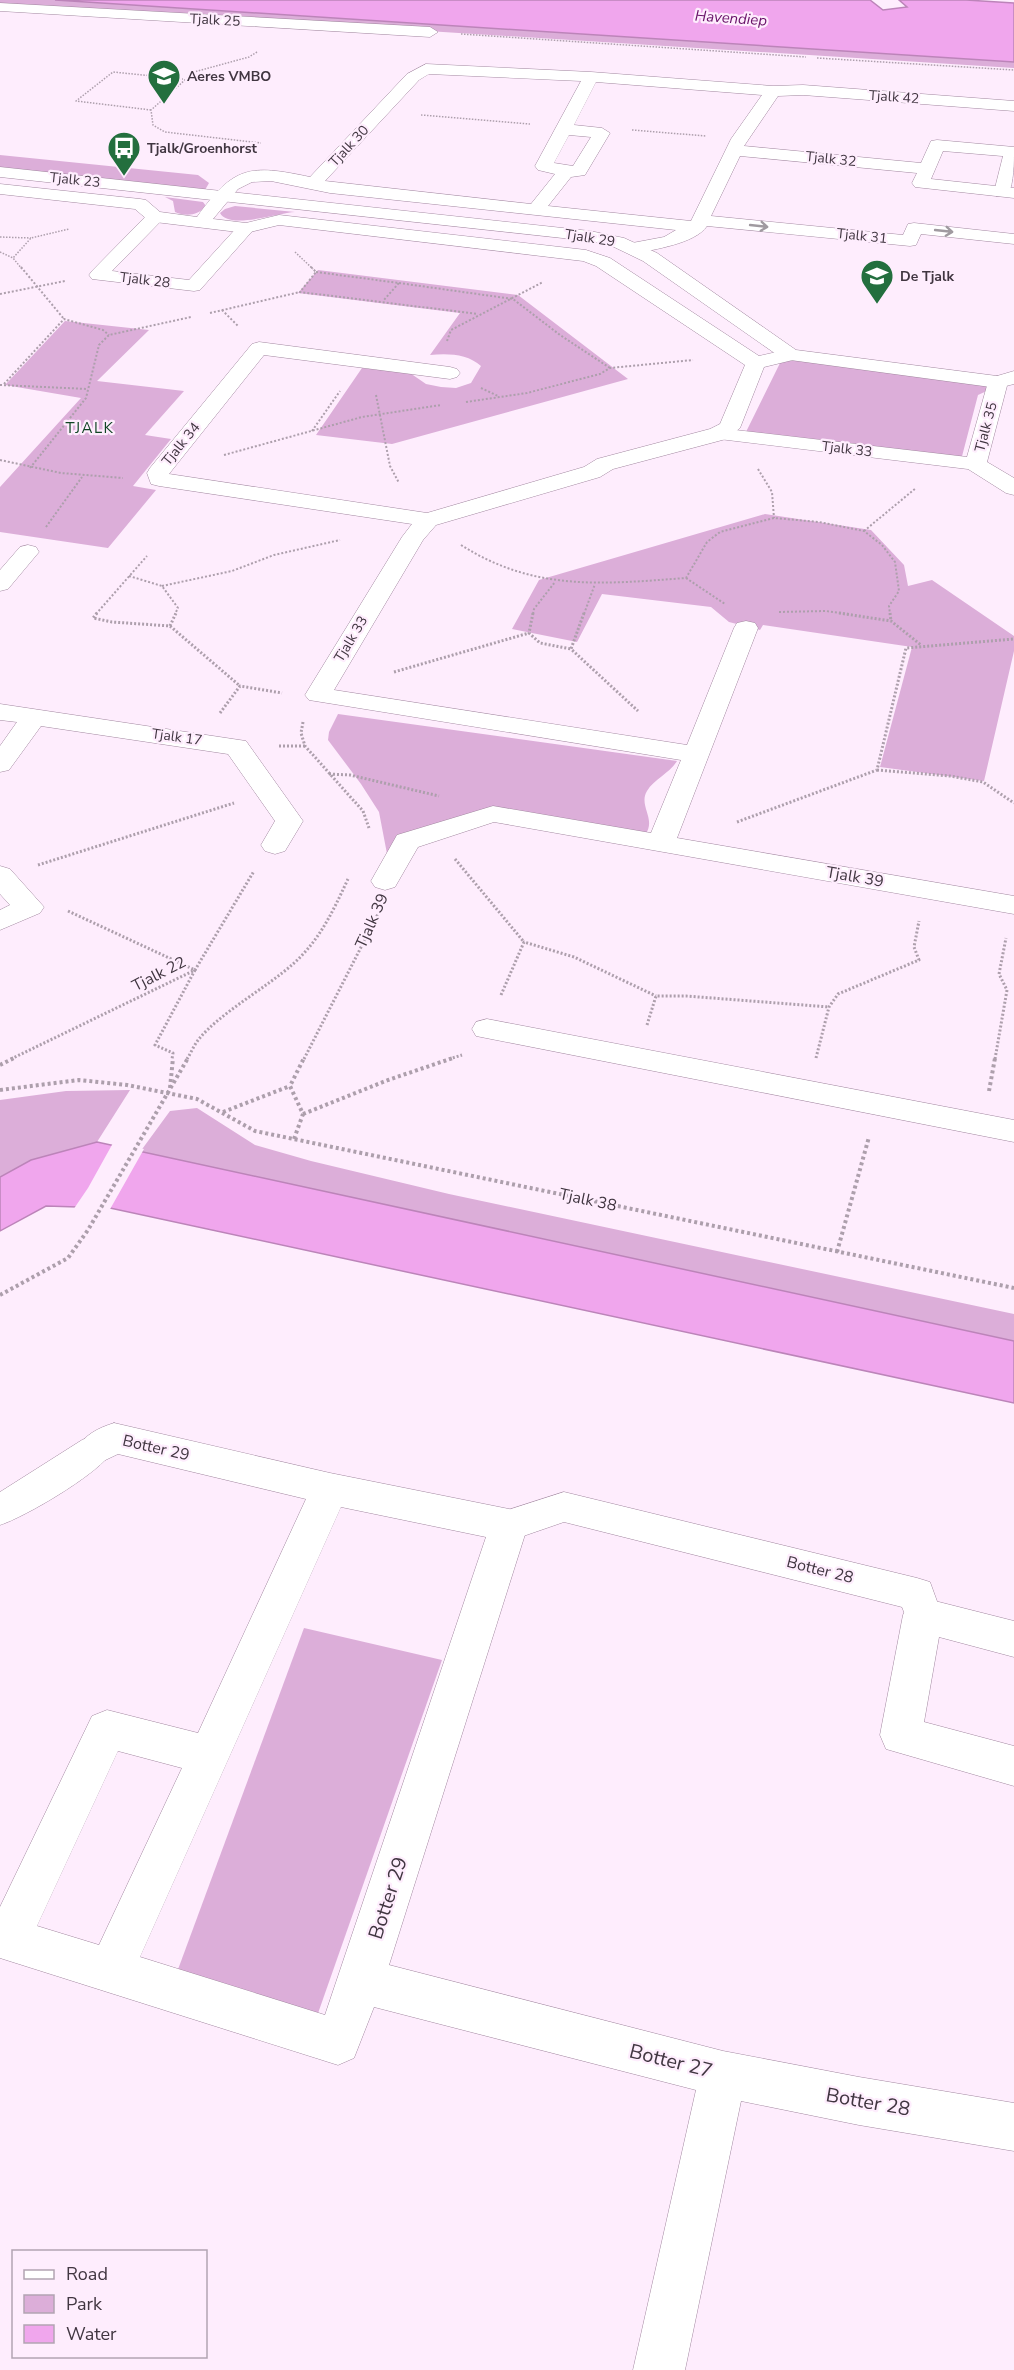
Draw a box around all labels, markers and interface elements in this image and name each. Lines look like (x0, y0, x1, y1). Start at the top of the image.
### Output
water label: Havendiep (694, 6, 768, 31)
street label: Tjalk 25 (189, 9, 241, 31)
school or university icon: Aeres VMBO (146, 58, 182, 105)
place label: Aeres VMBO (187, 67, 271, 86)
street label: Tjalk 42 (868, 86, 920, 108)
street label: Tjalk 30 (325, 121, 373, 171)
bus stop icon: Tjalk/Groenhorst (106, 130, 142, 177)
place label: Tjalk/Groenhorst (147, 139, 257, 158)
street label: Tjalk 32 (805, 147, 857, 171)
street label: Tjalk 23 (49, 168, 101, 192)
one-way arrow (748, 221, 768, 232)
street label: Tjalk 31 (836, 224, 888, 248)
street label: Tjalk 29 (563, 225, 617, 251)
one-way arrow (933, 226, 953, 237)
school or university icon: De Tjalk (859, 258, 895, 305)
street label: Tjalk 28 (119, 267, 171, 293)
place label: De Tjalk (900, 267, 954, 286)
street label: Tjalk 35 (970, 400, 1002, 454)
district label: TJALK (66, 418, 115, 438)
street label: Tjalk 34 (158, 418, 204, 470)
street label: Tjalk 33 (821, 436, 873, 462)
street label: Tjalk 33 (330, 612, 372, 666)
street label: Tjalk 17 (151, 724, 203, 750)
street label: Tjalk 39 (825, 861, 885, 893)
street label: Tjalk 39 (350, 890, 394, 952)
street label: Tjalk 22 (128, 951, 190, 997)
street label: Tjalk 38 (557, 1183, 619, 1217)
street label: Botter 29 (120, 1430, 192, 1466)
street label: Botter 28 (784, 1551, 856, 1589)
street label: Botter 29 (362, 1853, 414, 1943)
street label: Botter 27 (626, 2038, 716, 2084)
street label: Botter 28 (824, 2081, 912, 2123)
legend (12, 2250, 207, 2358)
text: Road (66, 2262, 108, 2286)
text: Park (66, 2292, 103, 2316)
text: Water (66, 2322, 117, 2346)

